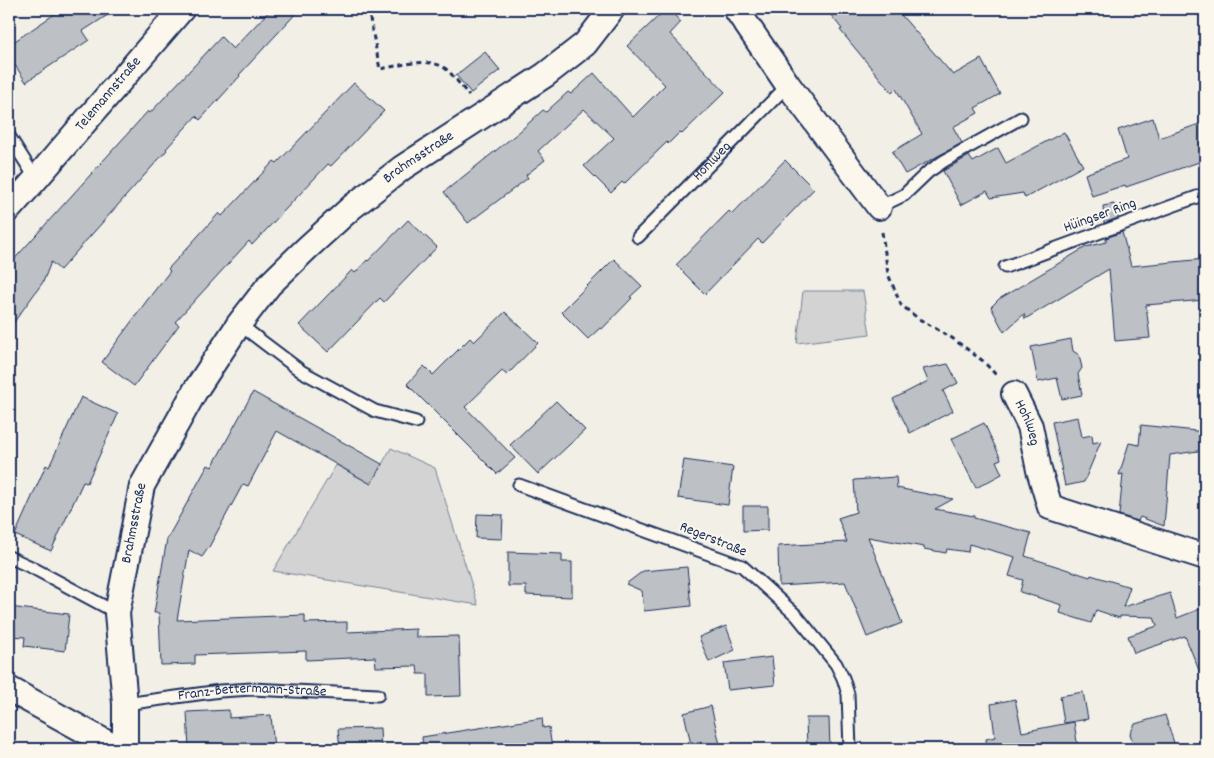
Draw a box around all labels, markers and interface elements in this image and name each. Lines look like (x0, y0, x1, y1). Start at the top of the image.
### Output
street label: Telemannstraße (70, 52, 147, 136)
street label: Brahmsstraße (379, 126, 459, 190)
street label: Hohlweg (688, 137, 737, 186)
street label: Hüingser Ring (1061, 193, 1139, 239)
street label: Hohlweg (1008, 396, 1045, 448)
street label: Brahmsstraße (116, 481, 153, 565)
street label: Regerstraße (676, 517, 750, 564)
street label: Franz-Bettermann-Straße (176, 678, 327, 708)

